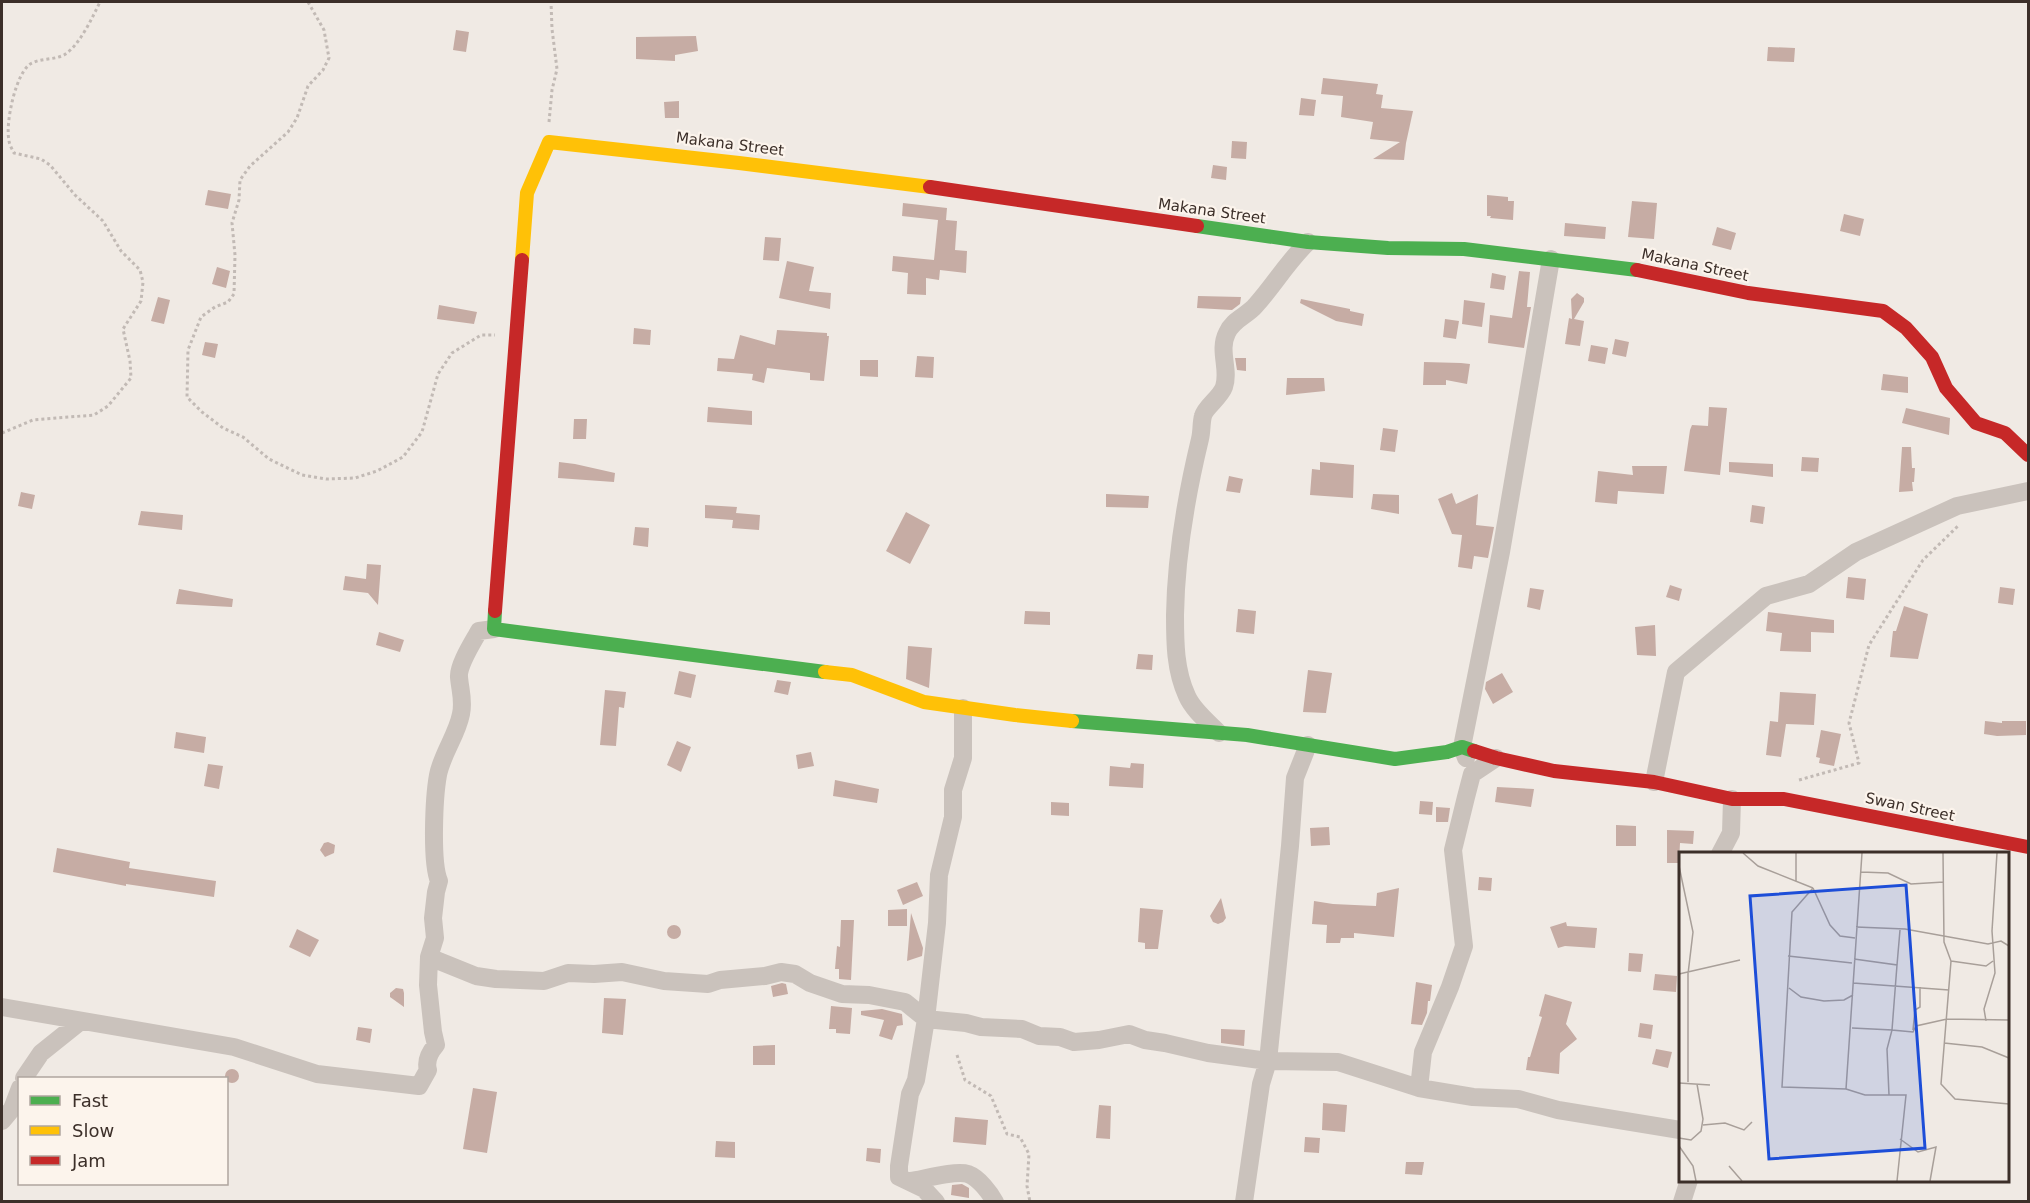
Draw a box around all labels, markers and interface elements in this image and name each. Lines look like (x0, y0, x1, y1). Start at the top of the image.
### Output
street label: Makana Street (675, 128, 785, 160)
street label: Makana Street (1157, 195, 1267, 227)
street label: Makana Street (1640, 245, 1750, 285)
street label: Swan Street (1864, 789, 1956, 825)
inset map (1679, 852, 2009, 1182)
legend (18, 1077, 228, 1185)
text: Fast (72, 1090, 108, 1111)
text: Slow (72, 1120, 114, 1141)
text: Jam (71, 1150, 106, 1171)

